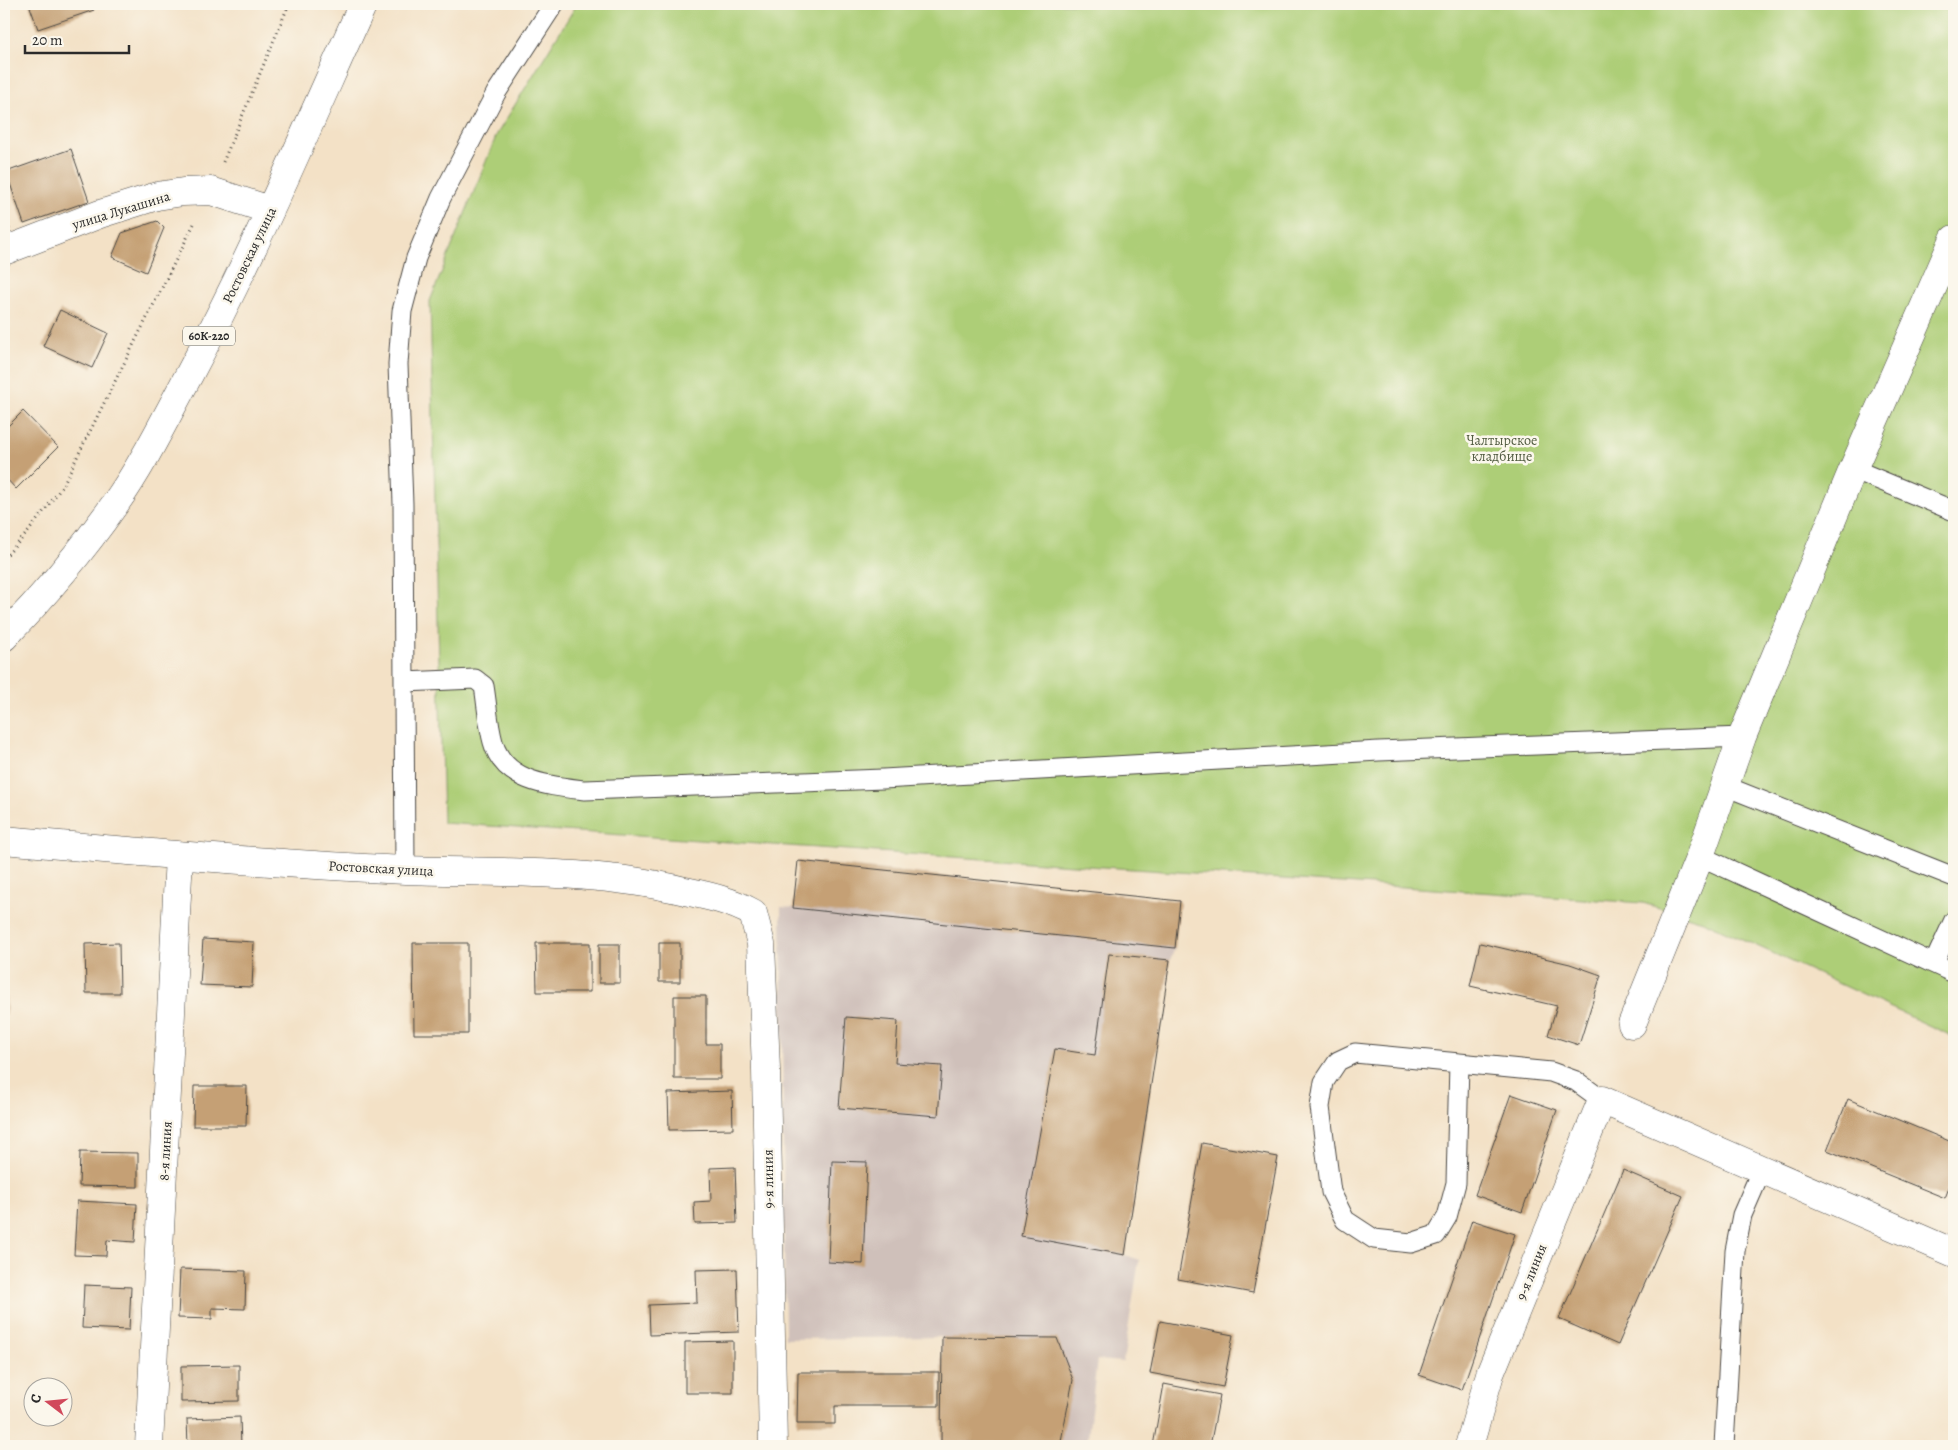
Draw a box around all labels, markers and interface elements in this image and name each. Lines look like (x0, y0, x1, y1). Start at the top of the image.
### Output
scale bar (25, 22, 129, 54)
text: 20 m (32, 30, 63, 50)
street label: улица Лукашина (69, 186, 173, 235)
street label: Ростовская улица (218, 203, 281, 307)
road number: 60К-220 (183, 326, 235, 346)
park label: Чалтырское кладбище (1467, 431, 1537, 466)
street label: Ростовская улица (328, 856, 434, 881)
street label: 8-я линия (154, 1121, 177, 1181)
street label: 9-я линия (758, 1149, 779, 1209)
street label: 9-я линия (1512, 1241, 1551, 1303)
north arrow (22, 1378, 72, 1428)
text: С (26, 1391, 46, 1405)

